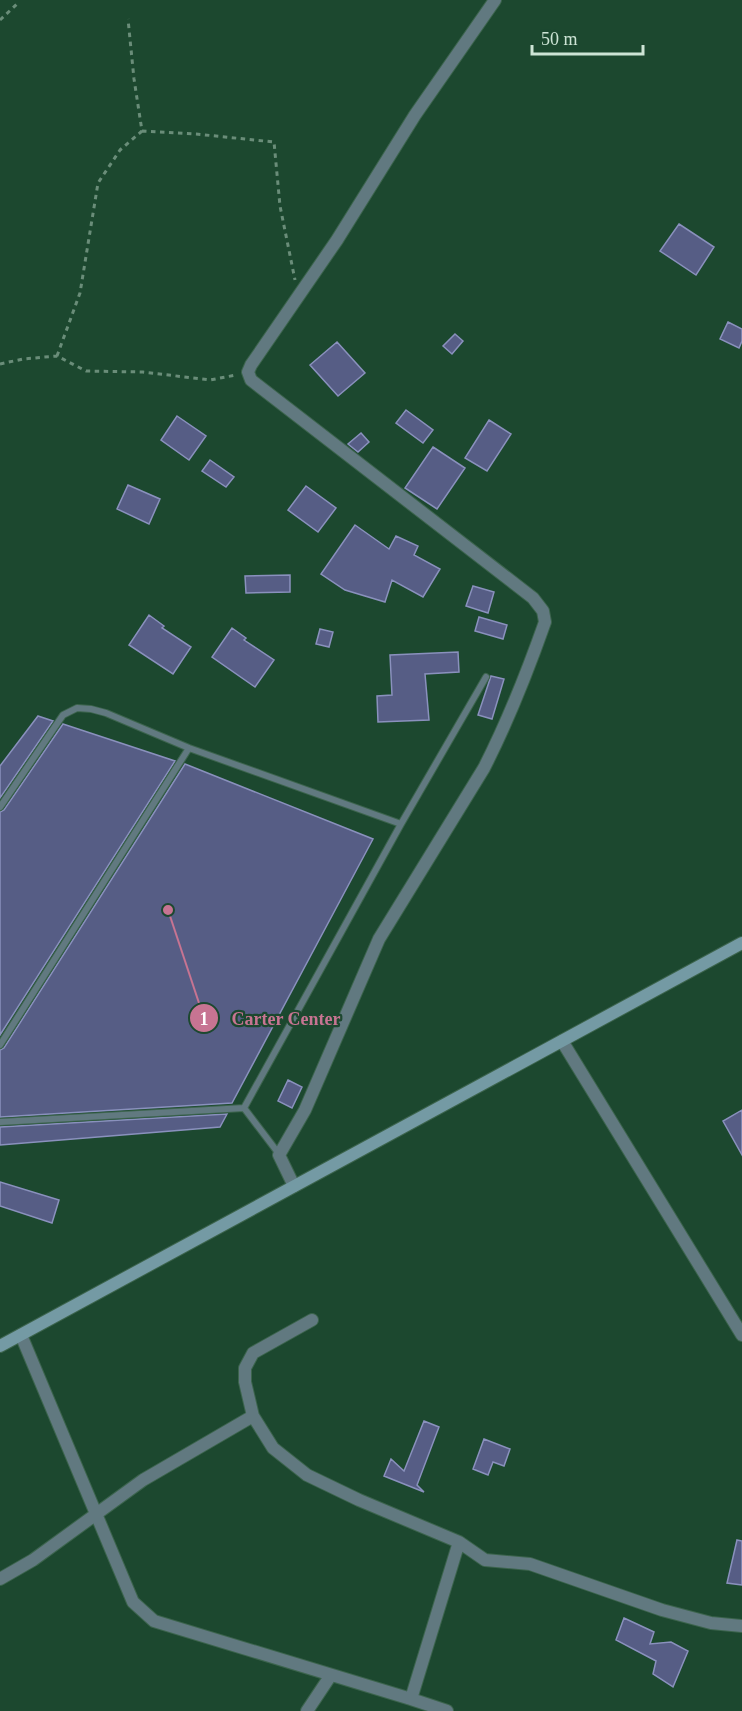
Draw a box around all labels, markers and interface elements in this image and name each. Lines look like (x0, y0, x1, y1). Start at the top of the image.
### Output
scale bar (532, 18, 643, 56)
text: 50 m (541, 29, 578, 49)
callout: Carter Center (189, 1000, 352, 1036)
text: 1 (200, 1009, 209, 1029)
text: Carter Center (231, 1009, 341, 1029)

